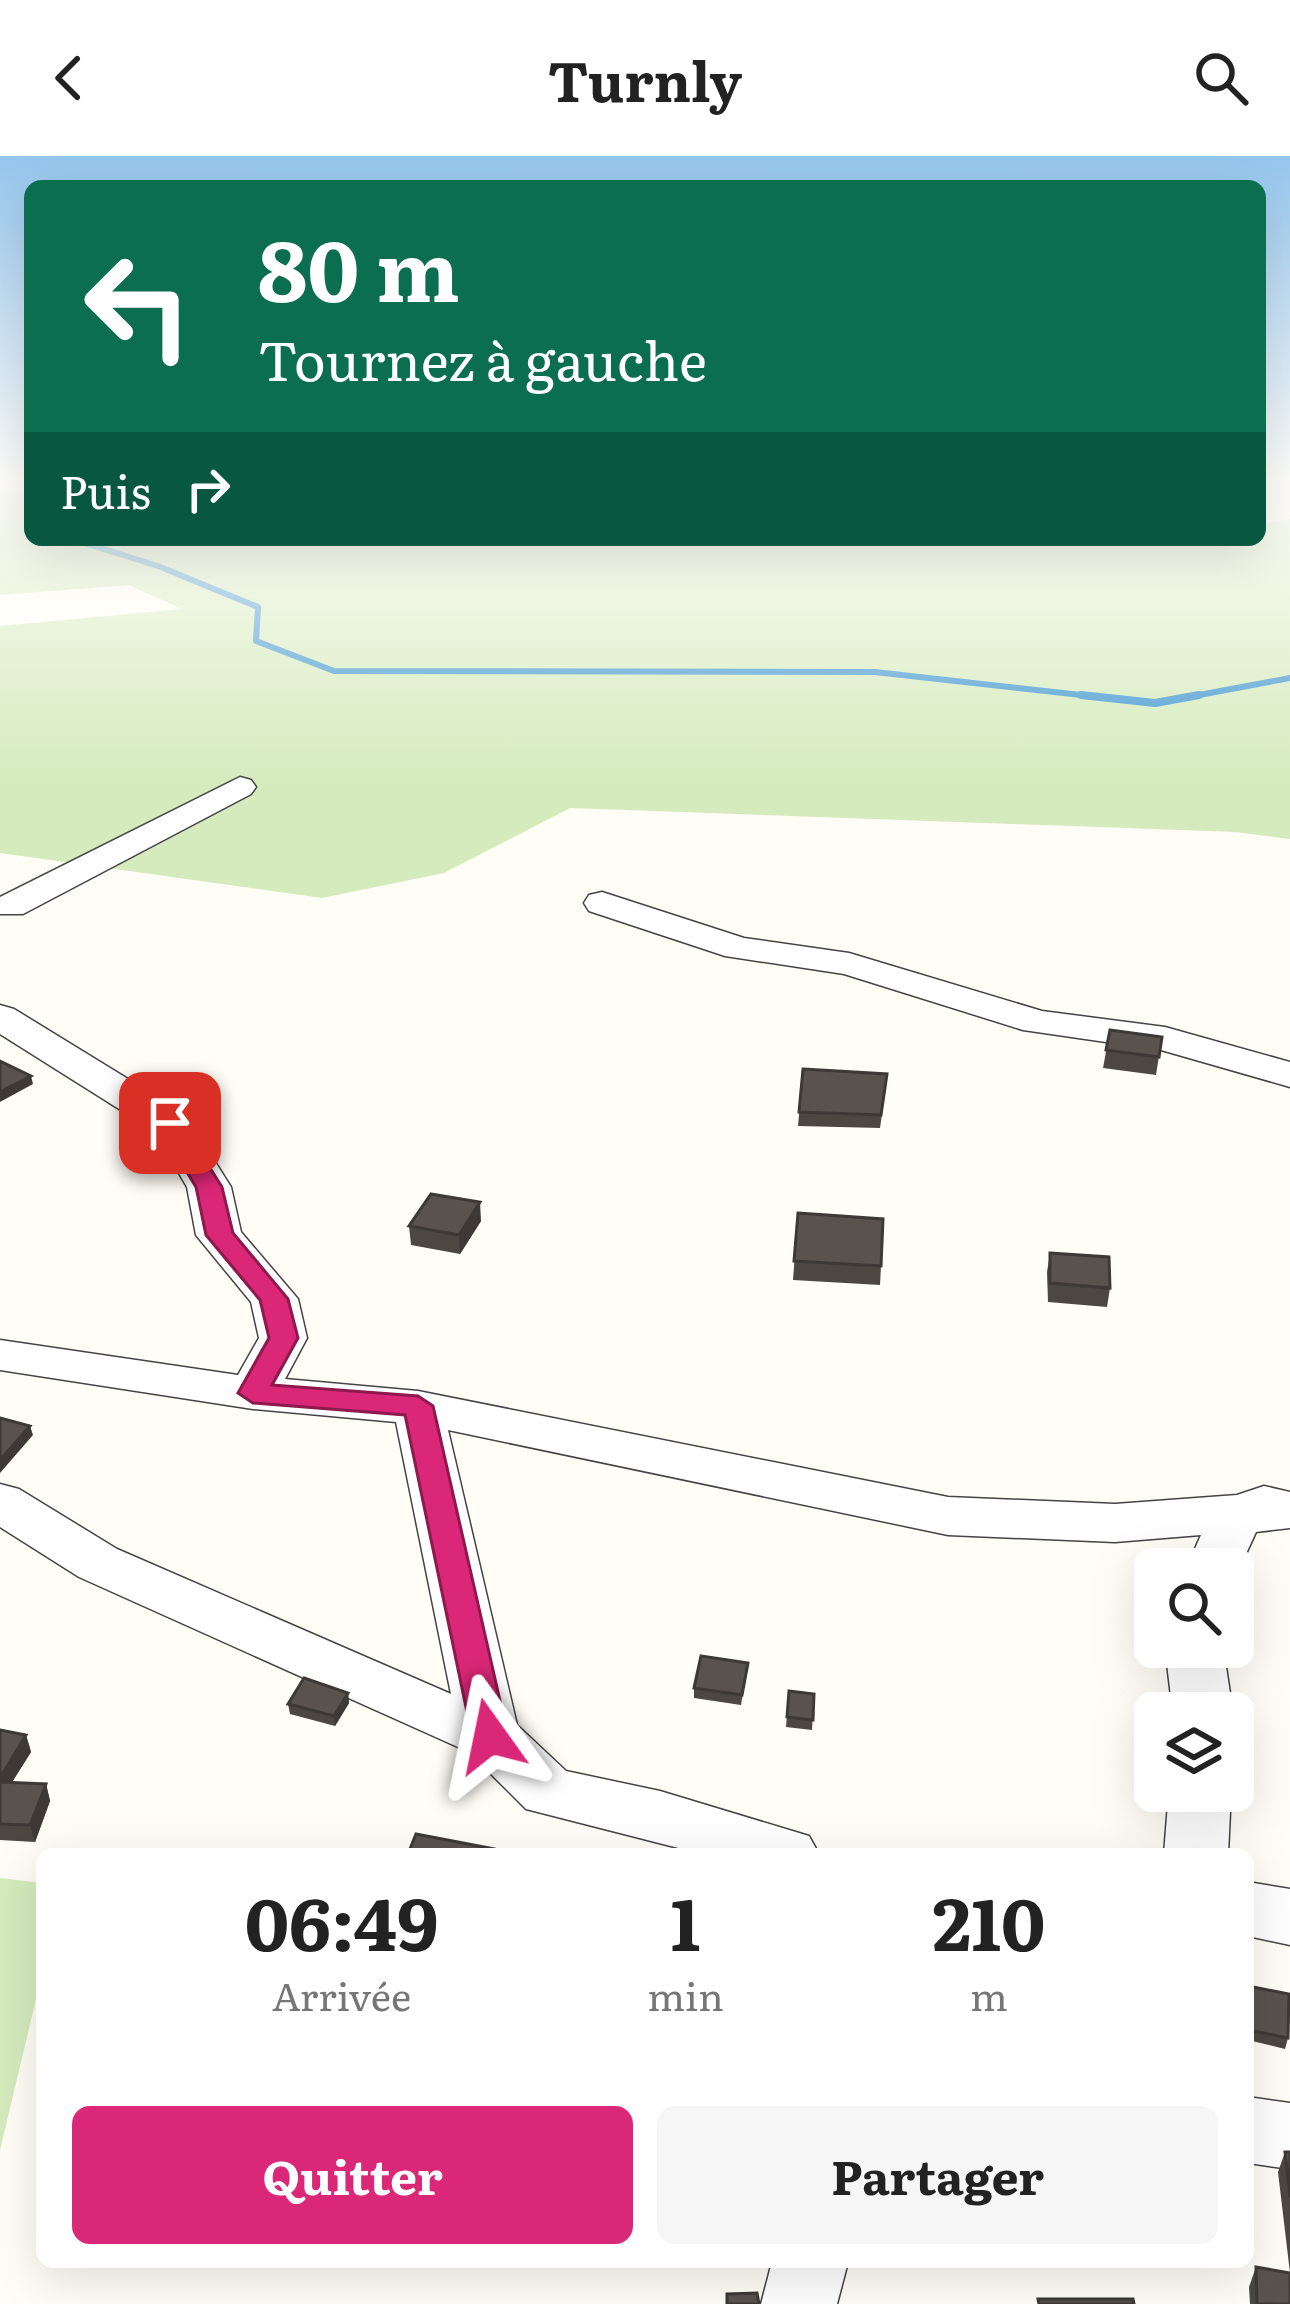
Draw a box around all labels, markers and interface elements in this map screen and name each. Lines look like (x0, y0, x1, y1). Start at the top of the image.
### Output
text: Turnly (548, 38, 742, 119)
icon: back (36, 45, 102, 111)
icon: search (1188, 45, 1254, 111)
text: 80 m (258, 203, 460, 328)
icon: left (60, 228, 216, 384)
text: Tournez à gauche (258, 317, 707, 398)
text: Puis (60, 456, 151, 523)
icon: right (175, 456, 241, 522)
pin (119, 1072, 221, 1174)
icon: arrive (137, 1090, 203, 1156)
map controls (1134, 1548, 1254, 1812)
button: search (1134, 1548, 1254, 1668)
position arrow (427, 1673, 553, 1799)
button: layers (1134, 1692, 1254, 1812)
text: 06:49 (245, 1866, 438, 1973)
text: 1 (671, 1866, 700, 1973)
text: 210 (932, 1866, 1045, 1973)
text: Arrivée (272, 1965, 411, 2023)
text: min (647, 1965, 724, 2023)
text: m (970, 1965, 1008, 2023)
button: Quitter (72, 2106, 633, 2244)
button: Partager (657, 2106, 1218, 2244)

